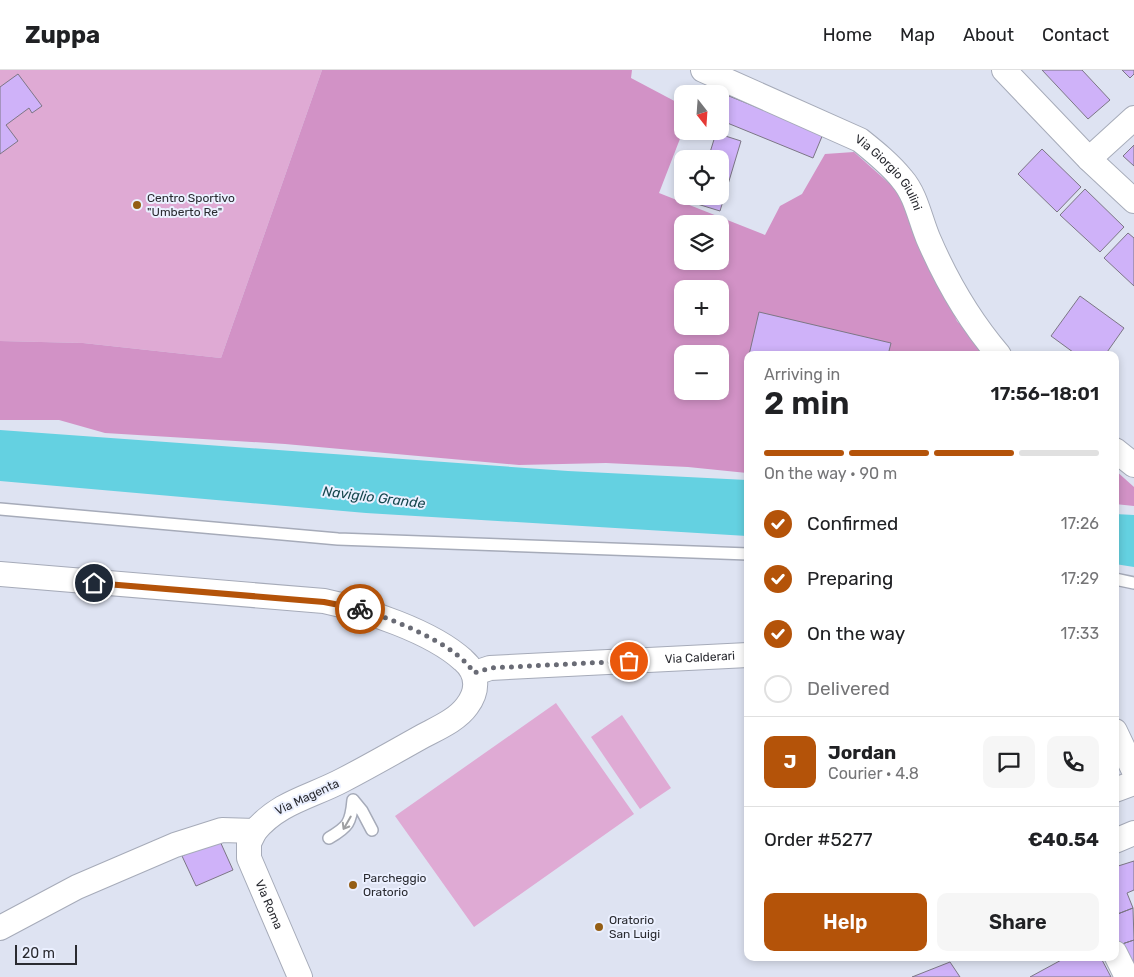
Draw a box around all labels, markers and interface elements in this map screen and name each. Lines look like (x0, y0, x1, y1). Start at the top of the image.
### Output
text: Zuppa (25, 21, 100, 49)
text: Home (823, 24, 872, 46)
text: Map (900, 24, 935, 46)
text: About (963, 24, 1014, 46)
text: Contact (1042, 24, 1109, 46)
north arrow (674, 85, 729, 140)
map controls (674, 85, 729, 400)
street label: Via Giorgio Giulini (853, 132, 925, 212)
button: locate (674, 150, 729, 205)
place label: Centro Sportivo "Umberto Re" (147, 191, 235, 219)
marker: Centro Sportivo "Umberto Re" (131, 199, 143, 211)
button: layers (674, 215, 729, 270)
button: + (674, 280, 729, 335)
button: − (674, 345, 729, 400)
text: Arriving in (764, 365, 840, 384)
text: 17:56–18:01 (991, 382, 1099, 405)
text: 2 min (764, 384, 849, 422)
text: On the way · 90 m (764, 464, 897, 483)
water label: Naviglio Grande (322, 483, 426, 512)
icon: check (764, 510, 792, 538)
text: Confirmed (807, 512, 898, 535)
text: 17:26 (1061, 514, 1099, 533)
pin (73, 562, 115, 604)
icon: check (764, 565, 792, 593)
text: Preparing (807, 567, 893, 590)
icon: home (80, 569, 108, 597)
text: 17:29 (1061, 569, 1099, 588)
courier (335, 584, 385, 634)
icon: bike (346, 595, 374, 623)
icon: check (764, 620, 792, 648)
text: On the way (807, 622, 905, 645)
text: 17:33 (1061, 624, 1099, 643)
pin (608, 640, 650, 682)
icon: bag (615, 647, 643, 675)
street label: Via Calderari (664, 649, 735, 666)
text: Delivered (807, 677, 890, 700)
button: chat (983, 736, 1035, 788)
button: phone (1047, 736, 1099, 788)
text: Jordan (828, 741, 896, 764)
text: J (784, 750, 796, 773)
text: Courier · 4.8 (828, 764, 919, 783)
street label: Via Magenta (273, 776, 341, 818)
one-way arrow (342, 815, 352, 830)
text: Order #5277 (764, 828, 872, 851)
text: €40.54 (1028, 828, 1099, 851)
place label: Parcheggio Oratorio (363, 871, 427, 899)
street label: Via Roma (252, 878, 286, 931)
marker: Parcheggio Oratorio (347, 879, 359, 891)
button: Help (764, 893, 927, 951)
button: Share (937, 893, 1099, 951)
place label: Oratorio San Luigi (609, 913, 660, 941)
marker: Oratorio San Luigi (593, 921, 605, 933)
scale bar (15, 942, 78, 965)
text: 20 m (22, 945, 55, 962)

